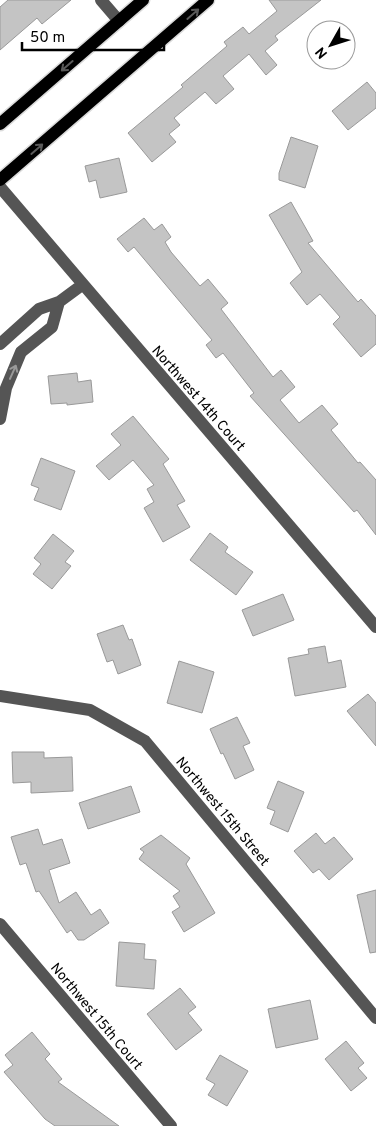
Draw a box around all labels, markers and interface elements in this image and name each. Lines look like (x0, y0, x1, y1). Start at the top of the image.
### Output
one-way arrow (186, 8, 199, 20)
scale bar (22, 20, 165, 52)
north arrow (306, 20, 356, 70)
text: 50 m (30, 29, 65, 48)
text: N (312, 43, 332, 61)
one-way arrow (60, 60, 73, 72)
one-way arrow (30, 143, 43, 154)
street label: Northwest 14th Court (147, 343, 248, 455)
one-way arrow (8, 365, 18, 380)
street label: Northwest 15th Street (171, 754, 272, 870)
street label: Northwest 15th Court (46, 960, 146, 1074)

